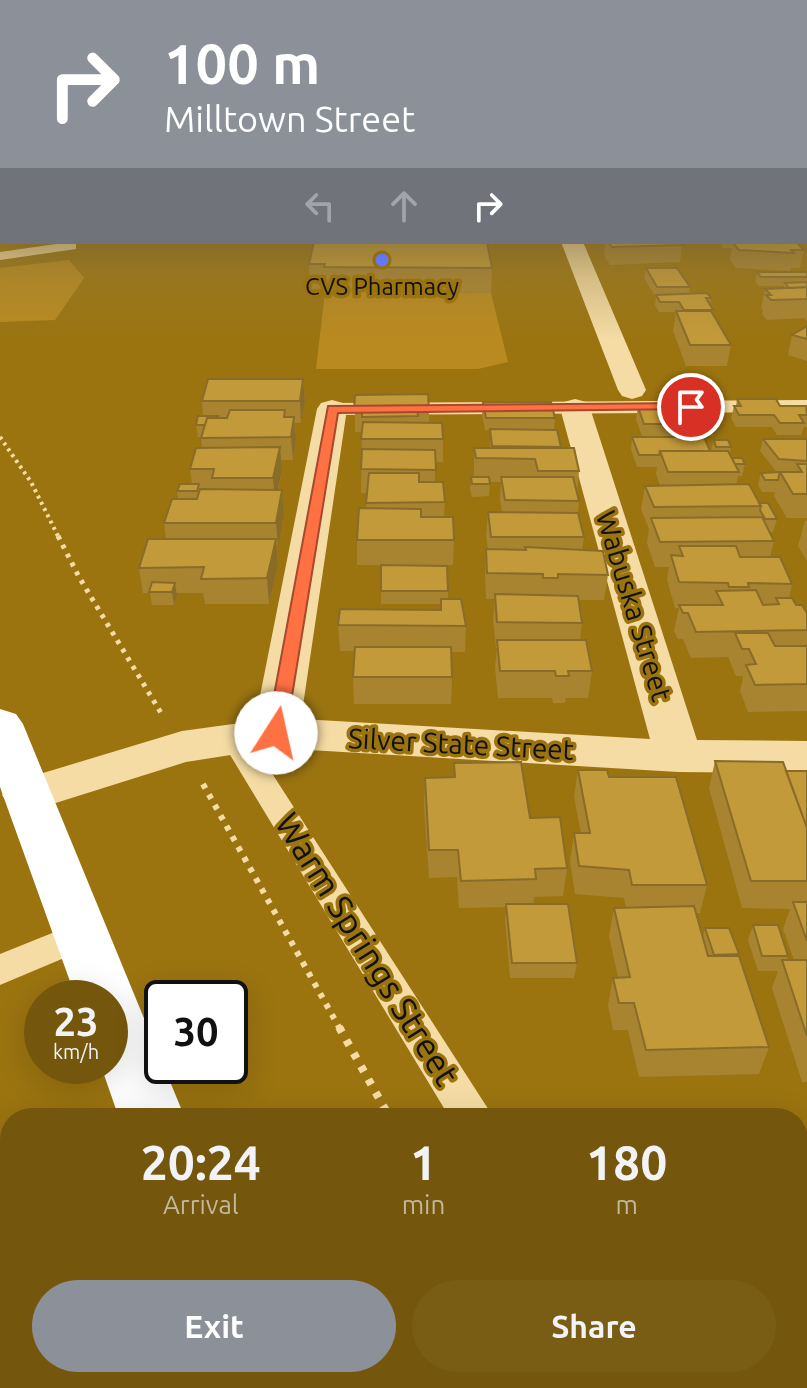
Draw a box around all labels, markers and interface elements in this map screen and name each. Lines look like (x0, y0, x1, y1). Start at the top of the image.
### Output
icon: right (32, 32, 136, 136)
text: 100 m (164, 32, 320, 95)
text: Milltown Street (164, 98, 415, 139)
icon: left (298, 184, 342, 228)
icon: ahead (382, 184, 426, 228)
icon: right (466, 184, 510, 228)
marker: CVS Pharmacy (373, 251, 391, 269)
place label: CVS Pharmacy (305, 273, 459, 300)
pin (657, 373, 725, 441)
icon: arrive (669, 385, 713, 429)
street label: Wabuska Street (591, 507, 678, 705)
position arrow (234, 691, 318, 775)
street label: Silver State Street (347, 722, 575, 765)
street label: Warm Springs Street (269, 805, 467, 1091)
speed limit sign: 30 (144, 980, 248, 1084)
text: 23 (53, 999, 99, 1044)
text: km/h (53, 1040, 99, 1063)
text: 20:24 (141, 1135, 261, 1189)
text: 1 (410, 1135, 437, 1189)
text: 180 (586, 1135, 667, 1189)
text: Arrival (163, 1190, 239, 1219)
text: min (402, 1190, 445, 1219)
text: m (615, 1190, 638, 1219)
button: Exit (32, 1280, 396, 1372)
button: Share (412, 1280, 776, 1372)

